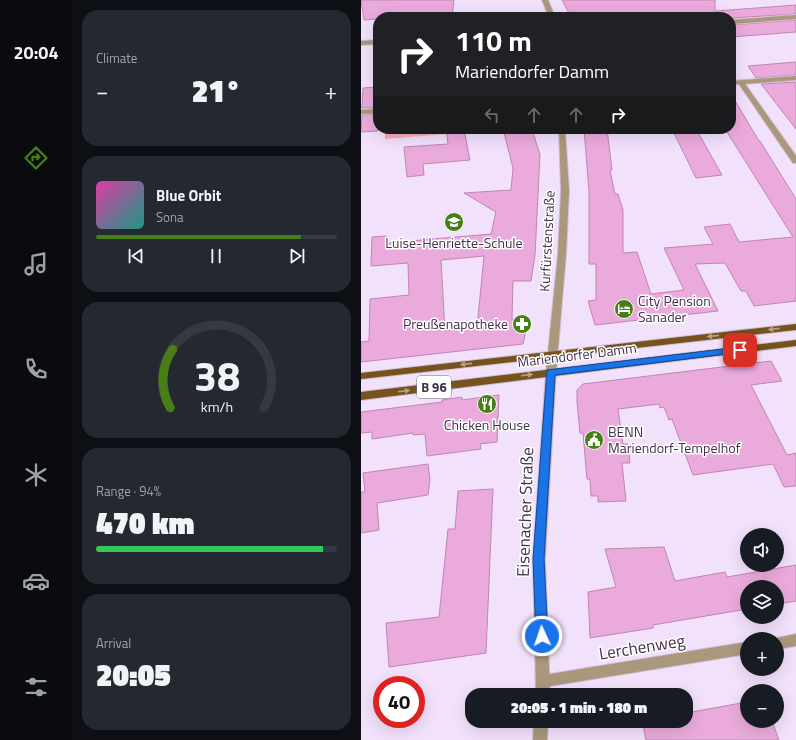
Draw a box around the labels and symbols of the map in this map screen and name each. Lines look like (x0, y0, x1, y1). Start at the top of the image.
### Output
street label: Kurfürstenstraße (533, 190, 560, 292)
school or university icon: Luise-Henriette-Schule (443, 211, 465, 233)
place label: Luise-Henriette-Schule (385, 232, 523, 253)
place label: City Pension Sanader (638, 290, 711, 327)
hotel icon: City Pension Sanader (613, 298, 635, 320)
place label: Preußenapotheke (403, 313, 508, 334)
pharmacy icon: Preußenapotheke (511, 313, 533, 335)
one-way arrow (768, 326, 780, 332)
one-way arrow (707, 333, 719, 339)
pin (723, 333, 757, 367)
street label: Mariendorfer Damm (516, 337, 638, 372)
one-way arrow (460, 361, 472, 368)
one-way arrow (521, 372, 533, 378)
road number: B 96 (417, 376, 451, 398)
one-way arrow (398, 387, 410, 394)
restaurant icon: Chicken House (476, 393, 498, 415)
place label: Chicken House (444, 414, 530, 435)
place label: BENN Mariendorf-Tempelhof (608, 421, 741, 458)
public building icon: BENN Mariendorf-Tempelhof (583, 429, 605, 451)
street label: Eisenacher Straße (510, 447, 540, 577)
position arrow (521, 615, 563, 657)
street label: Lerchenweg (597, 627, 687, 667)
speed limit sign: 40 (373, 676, 425, 728)

